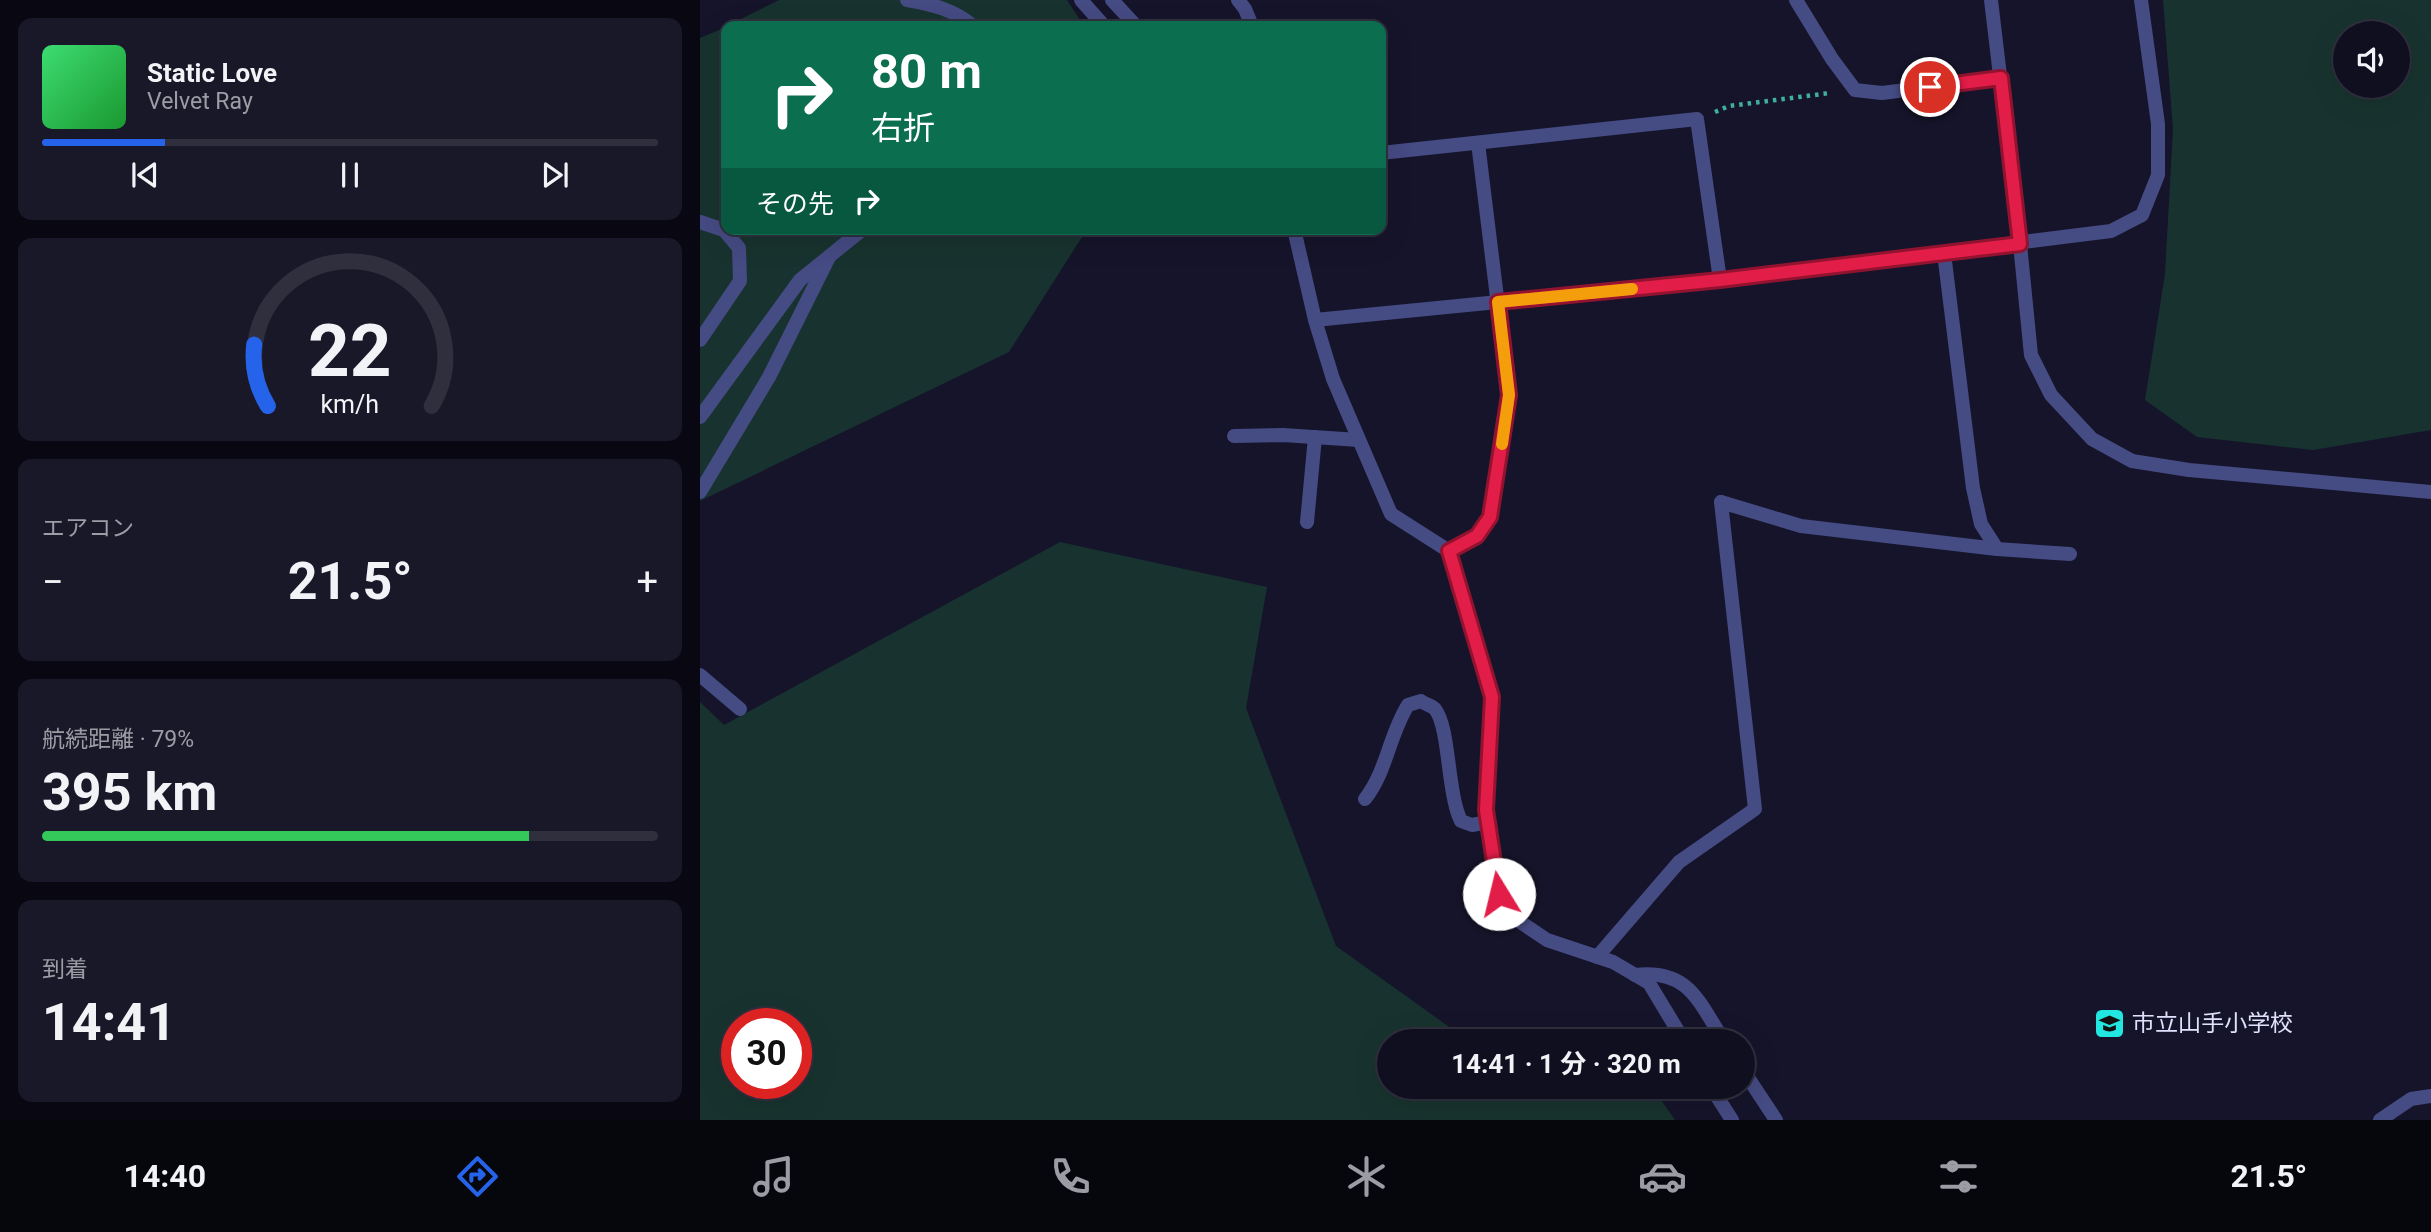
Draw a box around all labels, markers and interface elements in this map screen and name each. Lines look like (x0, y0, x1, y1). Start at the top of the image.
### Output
map controls (2333, 21, 2410, 98)
button: sound (2333, 21, 2410, 98)
text: 80 m (871, 43, 982, 100)
icon: right (756, 49, 847, 140)
pin (1900, 57, 1960, 117)
text: Static Love (147, 58, 277, 88)
icon: arrive (1911, 68, 1949, 106)
text: Velvet Ray (147, 88, 253, 115)
text: 右折 (871, 109, 935, 147)
icon: previous (126, 156, 164, 194)
icon: pause (331, 156, 369, 194)
icon: next (536, 156, 574, 194)
icon: right (848, 182, 886, 220)
text: その先 (756, 189, 834, 219)
text: 22 (308, 308, 392, 394)
text: km/h (321, 389, 379, 418)
text: エアコン (42, 515, 134, 542)
text: 21.5° (288, 551, 413, 612)
text: − (42, 560, 64, 604)
text: + (636, 560, 658, 604)
text: 航続距離 · 79% (42, 726, 194, 753)
text: 395 km (42, 762, 217, 823)
position arrow (1462, 857, 1536, 931)
text: 到着 (42, 956, 88, 983)
text: 14:41 (42, 992, 176, 1053)
school or university icon: 市立山手小学校 (2092, 1006, 2126, 1040)
speed limit sign: 30 (721, 1008, 812, 1099)
place label: 市立山手小学校 (2132, 1010, 2293, 1037)
text: 14:41 · 1 分 · 320 m (1451, 1049, 1681, 1079)
icon: directions (453, 1152, 502, 1201)
icon: music (749, 1152, 798, 1201)
icon: phone (1046, 1152, 1095, 1201)
icon: climate (1342, 1152, 1391, 1201)
icon: car (1638, 1152, 1687, 1201)
icon: filters (1934, 1152, 1983, 1201)
text: 14:40 (124, 1157, 206, 1195)
text: 21.5° (2230, 1157, 2307, 1195)

